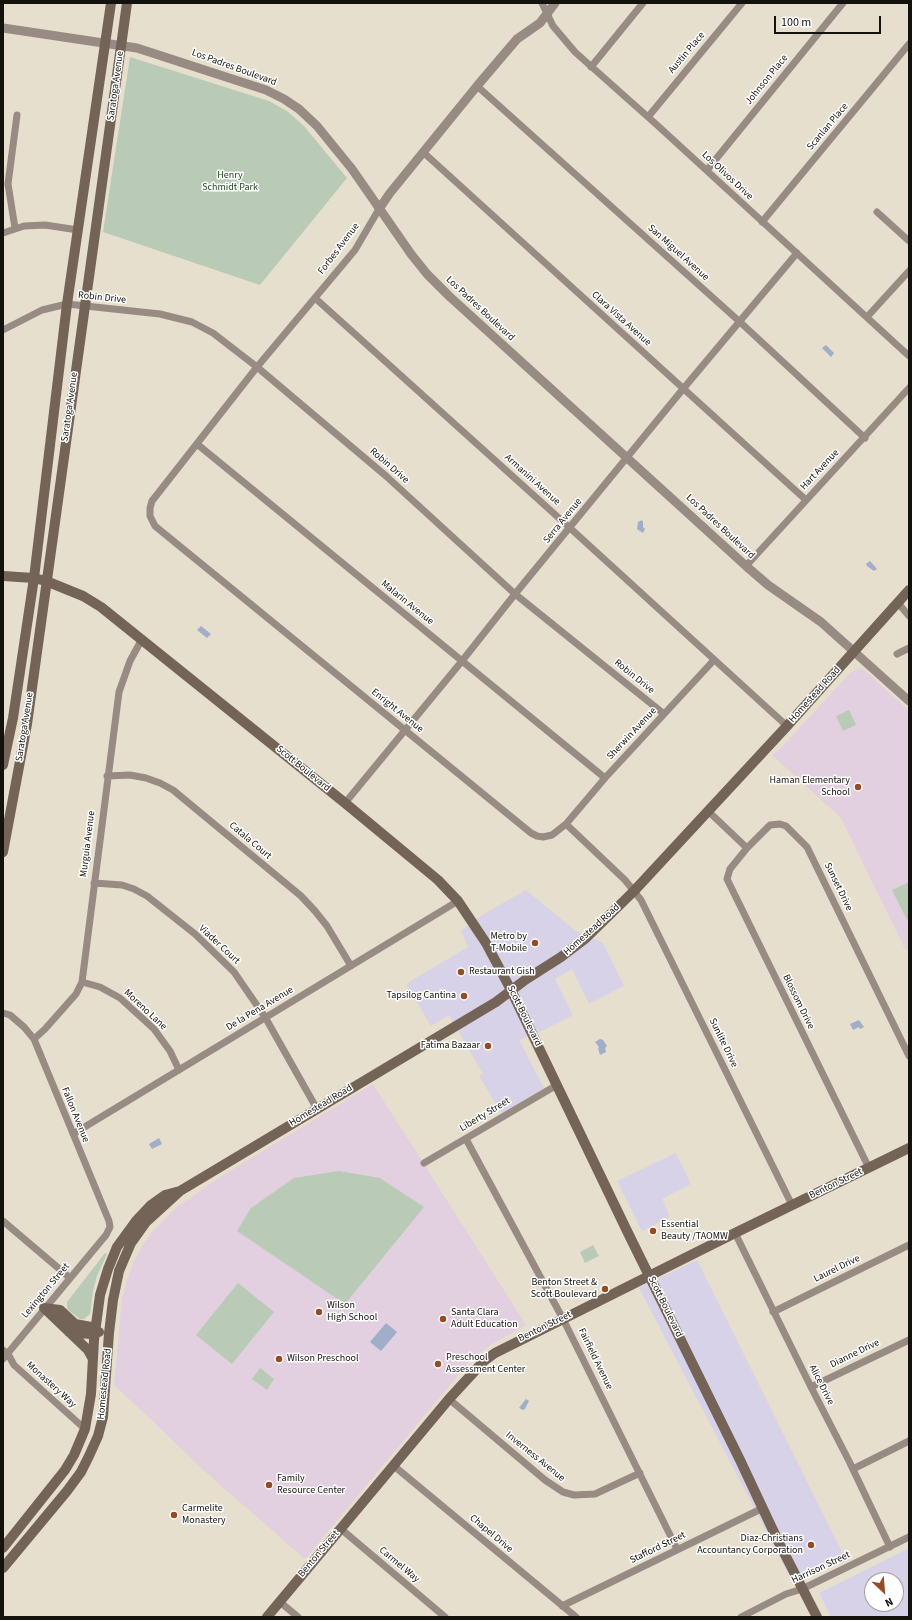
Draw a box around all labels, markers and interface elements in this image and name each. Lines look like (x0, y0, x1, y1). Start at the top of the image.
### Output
scale bar (776, 8, 883, 34)
text: 100 m (781, 14, 811, 31)
street label: Austin Place (666, 30, 708, 76)
street label: Los Padres Boulevard (190, 47, 278, 89)
street label: Saratoga Avenue (105, 51, 127, 121)
street label: Johnson Place (743, 53, 791, 107)
street label: Scanlan Place (805, 101, 851, 153)
street label: Los Olivos Drive (699, 149, 755, 203)
park label: Henry Schmidt Park (202, 170, 258, 194)
street label: Forbes Avenue (316, 221, 362, 277)
street label: San Miguel Avenue (645, 222, 711, 284)
street label: Los Padres Boulevard (443, 274, 517, 344)
street label: Clara Vista Avenue (589, 289, 653, 349)
street label: Robin Drive (77, 290, 127, 306)
street label: Saratoga Avenue (59, 372, 81, 442)
street label: Robin Drive (367, 446, 411, 486)
street label: Hart Avenue (798, 447, 842, 493)
street label: Armanini Avenue (502, 452, 562, 508)
street label: Los Padres Boulevard (683, 492, 757, 562)
street label: Serra Avenue (541, 496, 585, 546)
street label: Malarin Avenue (378, 578, 436, 628)
street label: Robin Drive (612, 657, 656, 697)
street label: Homestead Road (787, 664, 843, 726)
street label: Enright Avenue (369, 686, 425, 736)
street label: Saratoga Avenue (14, 692, 36, 762)
street label: Sherwin Avenue (605, 705, 659, 763)
street label: Scott Boulevard (273, 743, 333, 795)
place label: Haman Elementary School (770, 775, 850, 798)
marker: Haman Elementary School (853, 782, 863, 792)
street label: Murguia Avenue (78, 810, 98, 878)
street label: Catala Court (226, 820, 274, 862)
street label: Sunset Drive (821, 861, 855, 913)
street label: Homestead Road (561, 902, 623, 958)
street label: Viader Court (196, 923, 242, 967)
place label: Metro by T-Mobile (491, 931, 527, 954)
marker: Metro by T-Mobile (530, 938, 540, 948)
place label: Restaurant Gish (469, 966, 535, 978)
marker: Restaurant Gish (456, 967, 466, 977)
street label: Blossom Drive (780, 973, 816, 1031)
street label: De la Pena Avenue (224, 984, 296, 1034)
street label: Scott Boulevard (504, 984, 544, 1048)
street label: Moreno Lane (121, 987, 169, 1033)
place label: Tapsilog Cantina (387, 990, 456, 1002)
marker: Tapsilog Cantina (459, 991, 469, 1001)
street label: Sunlite Drive (706, 1016, 740, 1070)
place label: Fatima Bazaar (421, 1040, 480, 1052)
marker: Fatima Bazaar (483, 1041, 493, 1051)
street label: Homestead Road (287, 1082, 355, 1130)
street label: Fallon Avenue (58, 1086, 92, 1144)
street label: Liberty Street (458, 1095, 512, 1135)
street label: Benton Street (808, 1166, 864, 1202)
place label: Essential Beauty /TAOMW (661, 1219, 728, 1242)
marker: Essential Beauty /TAOMW (648, 1226, 658, 1236)
street label: Laurel Drive (812, 1253, 862, 1285)
street label: Lexington Street (19, 1261, 73, 1321)
street label: Scott Boulevard (645, 1275, 685, 1339)
place label: Benton Street & Scott Boulevard (531, 1277, 597, 1300)
marker: Benton Street & Scott Boulevard (600, 1284, 610, 1294)
place label: Wilson High School (327, 1300, 377, 1324)
marker: Wilson High School (314, 1307, 324, 1317)
place label: Santa Clara Adult Education (451, 1307, 518, 1330)
street label: Benton Street (517, 1309, 573, 1345)
marker: Santa Clara Adult Education (438, 1314, 448, 1324)
street label: Fairfield Avenue (575, 1326, 615, 1392)
street label: Dianne Drive (828, 1337, 882, 1371)
street label: Homestead Road (95, 1348, 115, 1420)
place label: Preschool Assessment Center (446, 1352, 525, 1376)
place label: Wilson Preschool (287, 1353, 359, 1365)
marker: Wilson Preschool (274, 1354, 284, 1364)
street label: Monastery Way (24, 1359, 78, 1411)
marker: Preschool Assessment Center (433, 1359, 443, 1369)
street label: Alice Drive (806, 1363, 836, 1407)
street label: Inverness Avenue (503, 1429, 567, 1485)
place label: Family Resource Center (277, 1473, 345, 1496)
marker: Family Resource Center (264, 1480, 274, 1490)
place label: Carmelite Monastery (182, 1503, 226, 1526)
marker: Carmelite Monastery (169, 1510, 179, 1520)
street label: Chapel Drive (467, 1512, 515, 1556)
street label: Benton Street (296, 1528, 342, 1580)
street label: Stafford Street (628, 1529, 688, 1567)
place label: Diaz-Christians Accountancy Corporation (697, 1533, 803, 1556)
marker: Diaz-Christians Accountancy Corporation (806, 1540, 816, 1550)
street label: Carmel Way (376, 1545, 422, 1585)
street label: Harrison Street (790, 1549, 852, 1587)
north arrow (864, 1572, 904, 1612)
text: N (882, 1594, 896, 1611)

